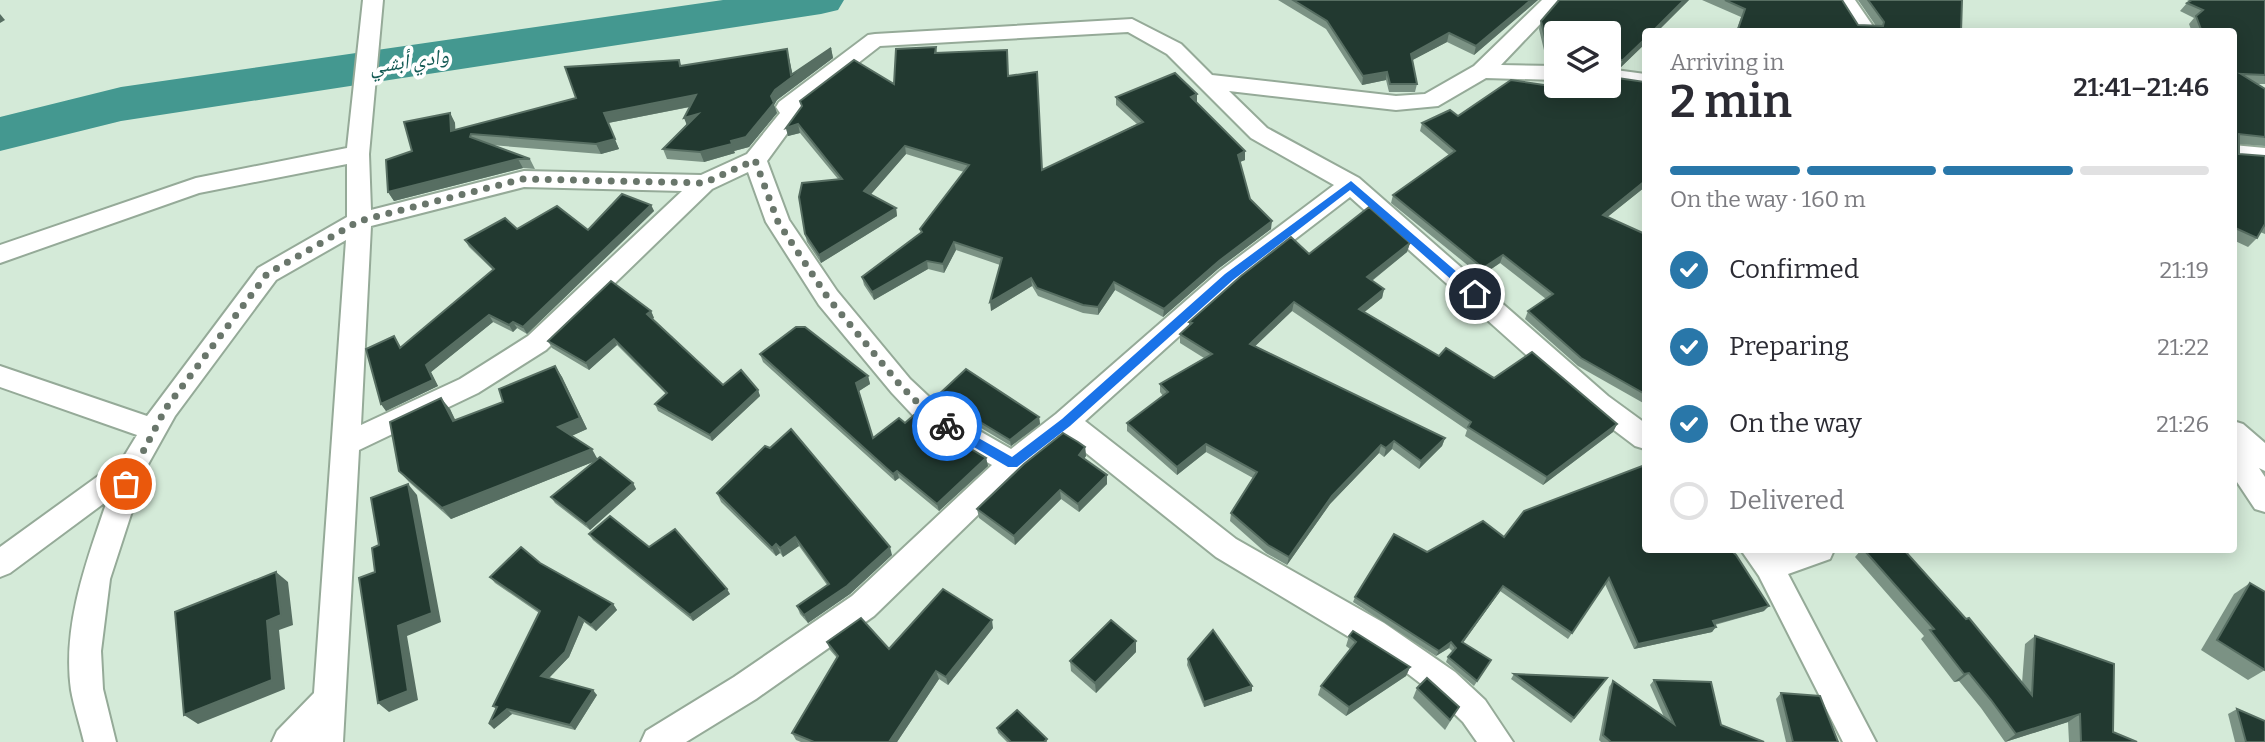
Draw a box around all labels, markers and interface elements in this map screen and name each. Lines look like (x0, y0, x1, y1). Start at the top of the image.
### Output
map controls (1544, 21, 1621, 98)
button: layers (1544, 21, 1621, 98)
water label: وادي أبشي (368, 43, 451, 83)
text: Arriving in (1670, 48, 1784, 76)
text: 21:41–21:46 (2073, 72, 2209, 103)
text: 2 min (1670, 74, 1792, 129)
text: On the way · 160 m (1670, 185, 1866, 213)
icon: check (1670, 251, 1708, 289)
text: Confirmed (1729, 254, 1859, 285)
text: 21:19 (2159, 256, 2209, 284)
pin (1445, 264, 1505, 324)
icon: home (1456, 275, 1494, 313)
icon: check (1670, 328, 1708, 366)
text: Preparing (1729, 331, 1849, 362)
text: 21:22 (2157, 333, 2209, 361)
courier (912, 391, 982, 461)
icon: check (1670, 405, 1708, 443)
icon: bike (928, 407, 966, 445)
text: On the way (1729, 408, 1862, 439)
text: 21:26 (2156, 410, 2209, 438)
pin (96, 454, 156, 514)
icon: bag (107, 465, 145, 503)
text: Delivered (1729, 485, 1844, 516)

